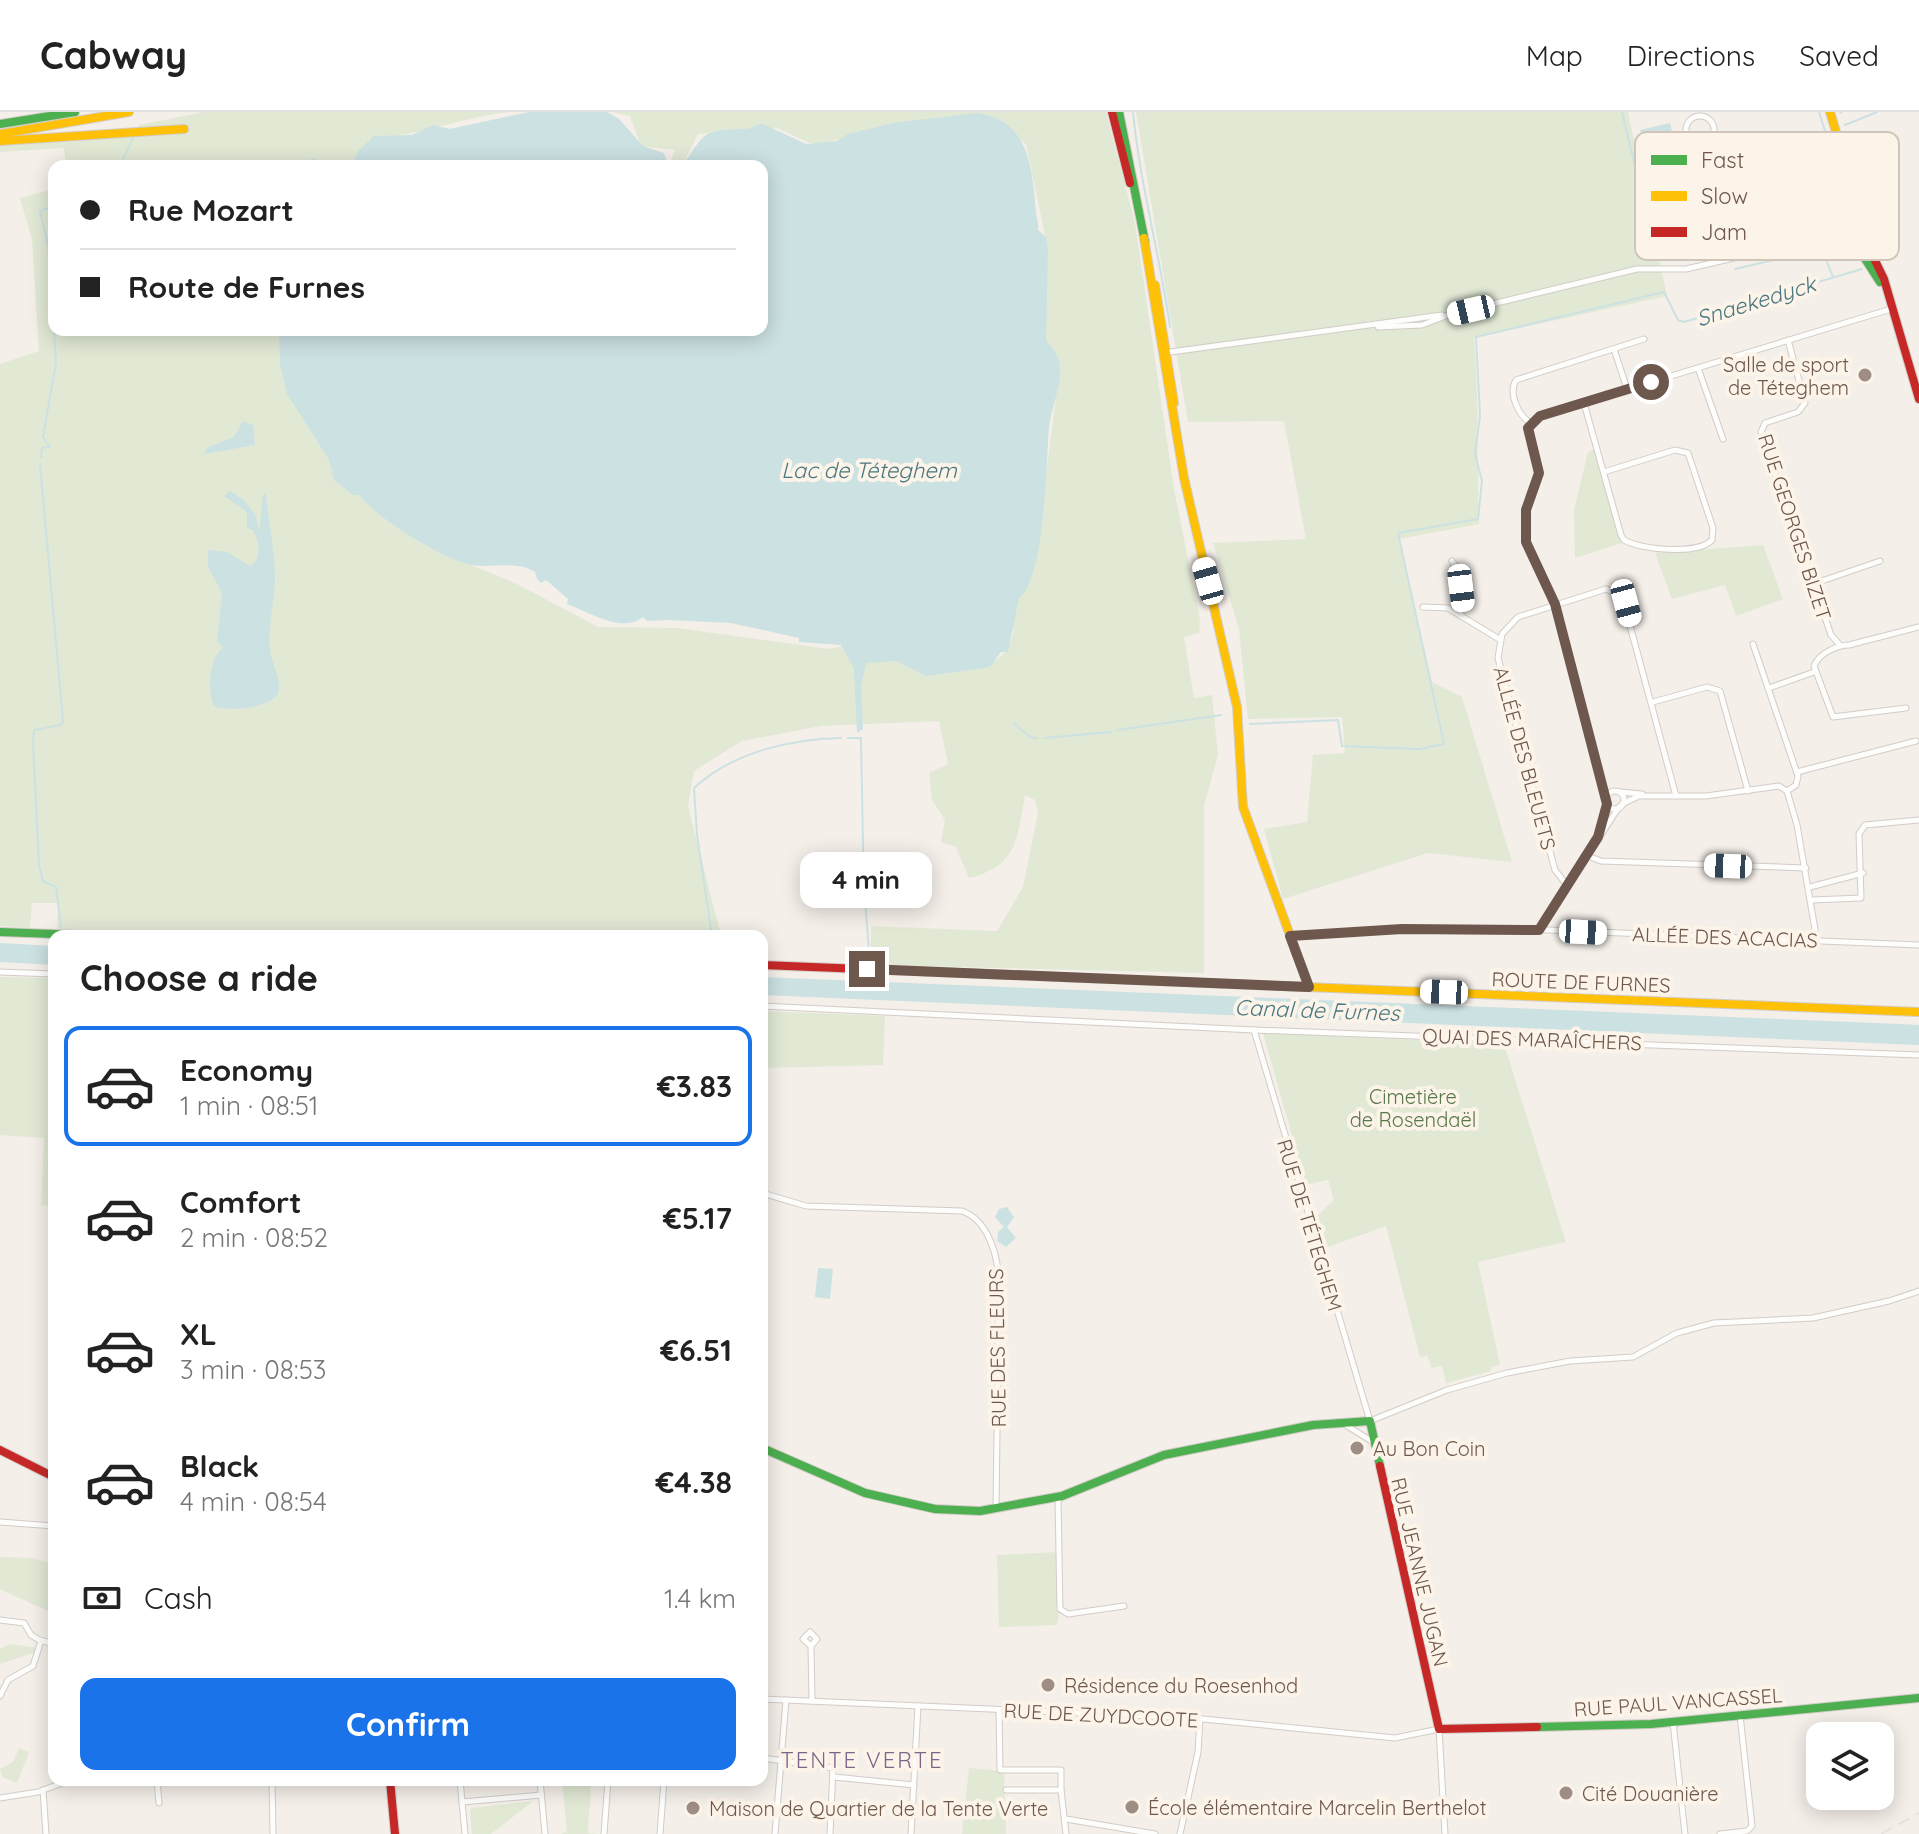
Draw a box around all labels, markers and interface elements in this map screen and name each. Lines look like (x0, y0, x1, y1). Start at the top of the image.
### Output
text: Cabway (40, 31, 187, 79)
text: Map (1526, 38, 1583, 73)
text: Directions (1627, 38, 1755, 73)
text: Saved (1799, 38, 1879, 73)
legend (1635, 132, 1899, 260)
text: Fast (1701, 146, 1744, 174)
text: Slow (1701, 182, 1748, 210)
text: Rue Mozart (128, 191, 294, 229)
text: Jam (1701, 218, 1747, 246)
text: Route de Furnes (128, 268, 365, 306)
water label: Snaekedyck (1693, 269, 1821, 332)
car (1445, 293, 1497, 327)
place label: Salle de sport de Téteghem (1723, 352, 1849, 400)
route start (1633, 364, 1669, 400)
marker: Salle de sport de Téteghem (1856, 366, 1874, 384)
street label: RUE GEORGES BIZET (1753, 431, 1837, 623)
water label: Lac de Téteghem (781, 456, 958, 484)
car (1190, 555, 1226, 607)
car (1446, 563, 1476, 613)
car (1608, 577, 1644, 629)
street label: ALLÉE DES BLEUETS (1488, 664, 1562, 852)
callout: 4 min (801, 853, 933, 909)
car (1704, 853, 1752, 879)
text: 4 min (832, 863, 900, 896)
car (1558, 919, 1608, 945)
street label: ALLÉE DES ACACIAS (1632, 921, 1818, 953)
route end (849, 951, 885, 987)
text: Choose a ride (80, 955, 318, 1000)
street label: ROUTE DE FURNES (1491, 966, 1671, 998)
car (1420, 979, 1468, 1005)
water label: Canal de Furnes (1234, 993, 1402, 1027)
street label: QUAI DES MARAÎCHERS (1422, 1023, 1642, 1055)
icon: car (84, 1050, 156, 1122)
text: Economy (180, 1051, 313, 1089)
text: €3.83 (657, 1067, 732, 1105)
park label: Cimetière de Rosendaël (1350, 1084, 1476, 1132)
text: 1 min · 08:51 (180, 1089, 318, 1122)
street label: RUE DE TÉTEGHEM (1272, 1136, 1348, 1314)
icon: car (84, 1182, 156, 1254)
text: Comfort (180, 1183, 301, 1221)
text: €5.17 (663, 1199, 732, 1237)
text: 2 min · 08:52 (180, 1221, 328, 1254)
street label: RUE DES FLEURS (983, 1268, 1011, 1428)
icon: car (84, 1314, 156, 1386)
text: XL (180, 1315, 217, 1353)
text: €6.51 (660, 1331, 732, 1369)
text: 3 min · 08:53 (180, 1353, 326, 1386)
place label: Au Bon Coin (1373, 1436, 1486, 1461)
marker: Au Bon Coin (1348, 1439, 1366, 1457)
icon: car (84, 1446, 156, 1518)
text: Black (180, 1447, 259, 1485)
text: €4.38 (656, 1463, 732, 1501)
street label: RUE JEANNE JUGAN (1386, 1475, 1454, 1669)
text: 4 min · 08:54 (180, 1485, 327, 1518)
icon: cash (80, 1576, 124, 1620)
text: Cash (144, 1579, 213, 1617)
text: 1.4 km (664, 1582, 736, 1615)
place label: Résidence du Roesenhod (1064, 1673, 1298, 1698)
marker: Résidence du Roesenhod (1039, 1676, 1057, 1694)
button: Confirm (80, 1678, 736, 1770)
street label: RUE PAUL VANCASSEL (1573, 1682, 1784, 1722)
street label: RUE DE ZUYDCOOTE (1003, 1697, 1199, 1733)
map controls (1806, 1722, 1894, 1810)
button: layers (1806, 1722, 1894, 1810)
district label: TENTE VERTE (781, 1746, 943, 1774)
place label: Cité Douanière (1582, 1781, 1719, 1806)
marker: Cité Douanière (1557, 1784, 1575, 1802)
place label: École élémentaire Marcelin Berthelot (1148, 1795, 1487, 1820)
place label: Maison de Quartier de la Tente Verte (709, 1796, 1048, 1821)
marker: École élémentaire Marcelin Berthelot (1123, 1798, 1141, 1816)
marker: Maison de Quartier de la Tente Verte (684, 1799, 702, 1817)

